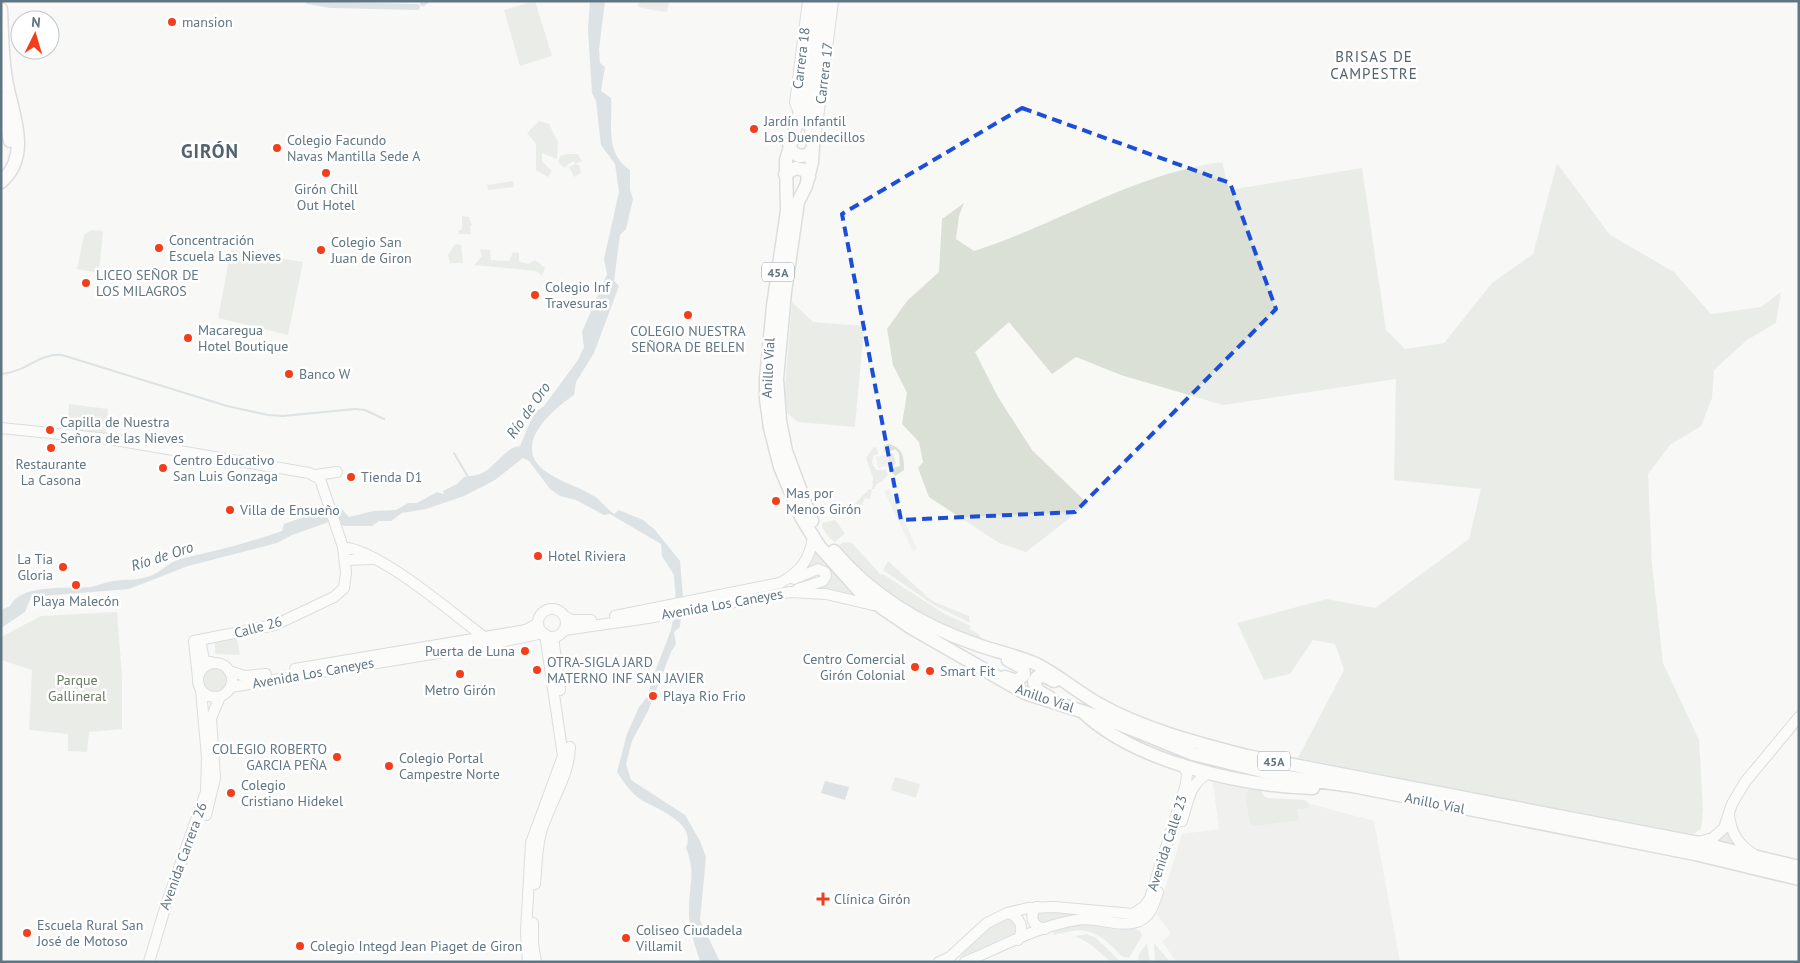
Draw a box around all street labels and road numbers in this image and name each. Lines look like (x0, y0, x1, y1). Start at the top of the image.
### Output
street label: Carrera 18 (788, 26, 814, 90)
street label: Carrera 17 (811, 41, 837, 105)
road number: 45A (762, 262, 794, 282)
street label: Anillo Víal (757, 337, 779, 399)
street label: Avenida Los Caneyes (660, 584, 784, 624)
street label: Calle 26 (232, 612, 284, 642)
street label: Avenida Los Caneyes (251, 653, 375, 693)
street label: Anillo Víal (1013, 680, 1077, 716)
road number: 45A (1258, 751, 1290, 770)
street label: Anillo Víal (1403, 788, 1467, 818)
street label: Avenida Calle 23 (1143, 793, 1191, 893)
street label: Avenida Carrera 26 (155, 800, 211, 912)

